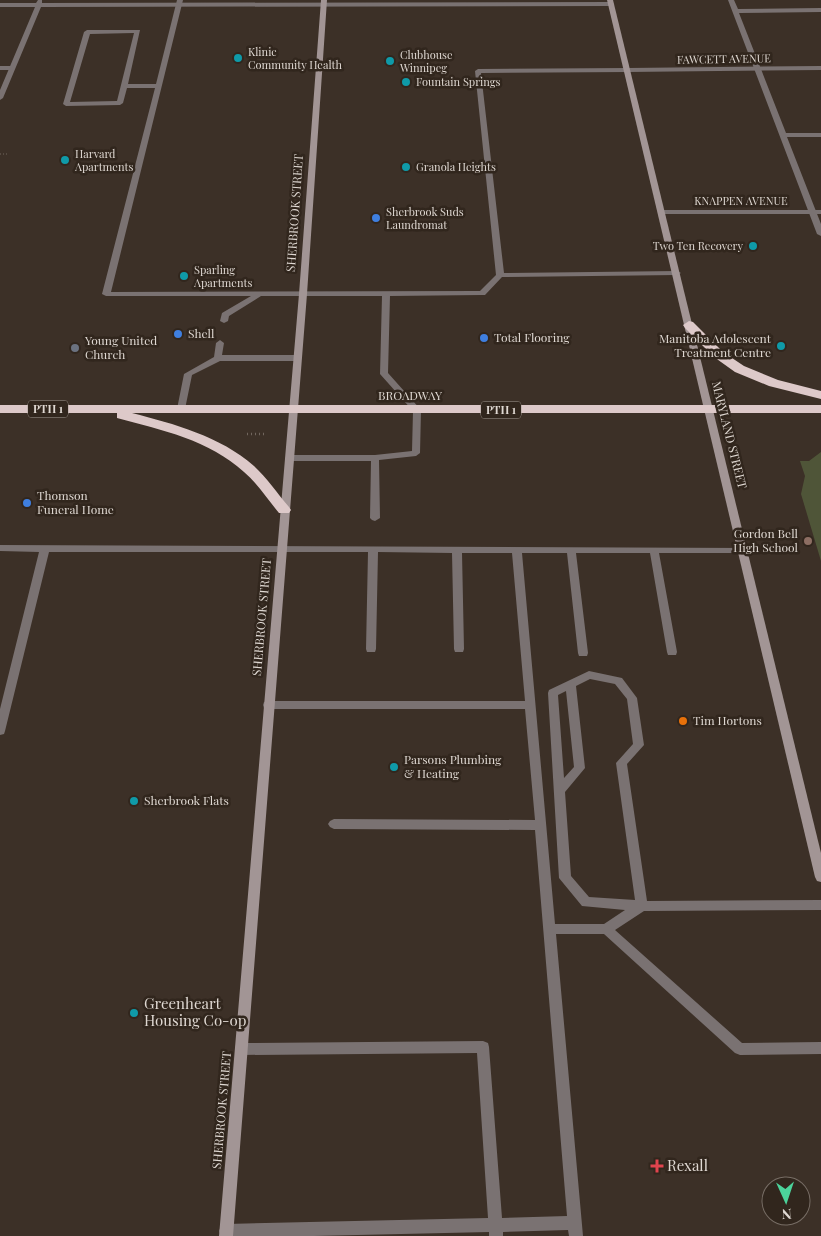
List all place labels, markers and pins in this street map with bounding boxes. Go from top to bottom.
place label: Klinic Community Health [248,44,342,72]
place label: Clubhouse Winnipeg [399,47,453,75]
marker: Klinic Community Health [232,52,244,64]
marker: Clubhouse Winnipeg [384,55,396,67]
place label: Fountain Springs [416,74,501,89]
marker: Fountain Springs [400,76,412,88]
place label: Harvard Apartments [74,146,133,174]
marker: Harvard Apartments [59,154,71,166]
place label: Granola Heights [416,159,496,174]
marker: Granola Heights [400,161,412,173]
place label: Sherbrook Suds Laundromat [386,204,464,232]
marker: Sherbrook Suds Laundromat [370,212,382,224]
place label: Two Ten Recovery [653,238,743,253]
marker: Two Ten Recovery [747,240,759,252]
place label: Sparling Apartments [193,262,252,290]
marker: Sparling Apartments [178,270,190,282]
place label: Shell [188,325,215,341]
marker: Shell [172,328,184,340]
place label: Total Flooring [494,329,570,345]
place label: Manitoba Adolescent Treatment Centre [659,330,772,360]
place label: Young United Church [84,332,157,362]
marker: Total Flooring [478,332,490,344]
marker: Manitoba Adolescent Treatment Centre [775,340,787,352]
marker: Young United Church [69,342,81,354]
place label: Thomson Funeral Home [37,487,114,517]
marker: Thomson Funeral Home [21,497,33,509]
place label: Gordon Bell High School [733,525,799,555]
marker: Gordon Bell High School [802,535,814,547]
place label: Tim Hortons [693,712,762,728]
marker: Tim Hortons [677,715,689,727]
place label: Parsons Plumbing & Heating [404,751,502,781]
marker: Parsons Plumbing & Heating [388,761,400,773]
place label: Sherbrook Flats [144,792,229,808]
marker: Sherbrook Flats [128,795,140,807]
place label: Greenheart Housing Co-op [144,993,247,1030]
marker: Greenheart Housing Co-op [128,1007,140,1019]
place label: Rexall [667,1155,708,1175]
marker: Rexall [651,1160,663,1172]

